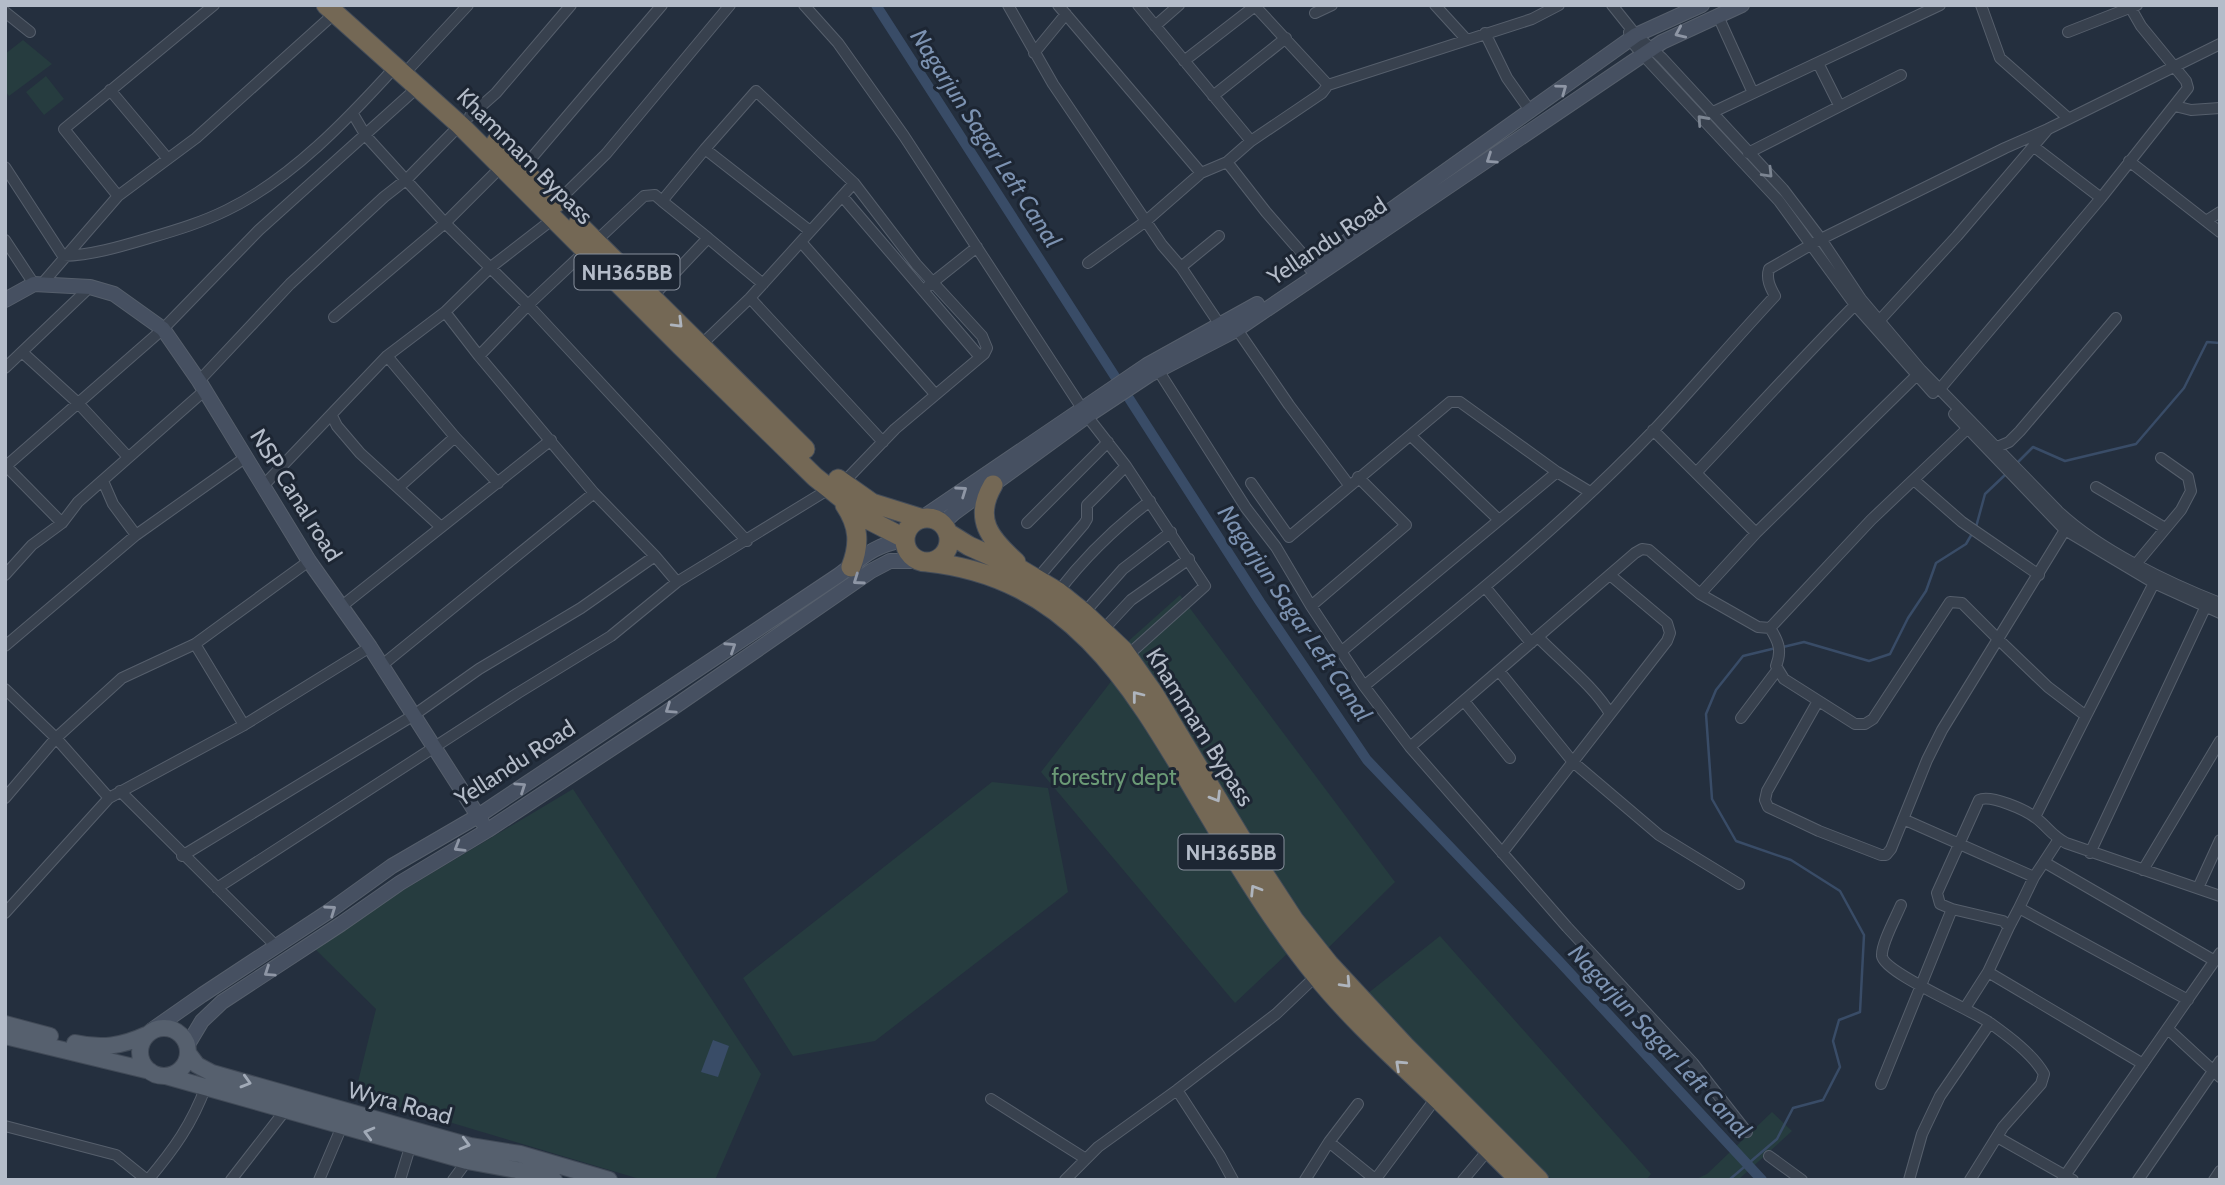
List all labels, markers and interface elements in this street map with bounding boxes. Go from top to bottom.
water label: Nagarjun Sagar Left Canal [904,23,1068,253]
one-way arrow [1675,25,1687,39]
street label: Khammam Bypass [451,82,599,230]
one-way arrow [1554,85,1567,97]
one-way arrow [1698,115,1711,128]
one-way arrow [1485,150,1498,163]
one-way arrow [1759,165,1772,178]
street label: Yellandu Road [1261,191,1392,292]
road number: NH365BB [574,254,680,290]
one-way arrow [670,314,683,327]
street label: NSP Canal road [244,424,348,566]
one-way arrow [954,487,967,499]
water label: Nagarjun Sagar Left Canal [1212,499,1378,727]
one-way arrow [853,572,866,584]
one-way arrow [723,643,736,655]
street label: Khammam Bypass [1140,643,1260,811]
one-way arrow [1132,691,1145,704]
one-way arrow [665,701,678,713]
street label: Yellandu Road [449,714,580,813]
park label: forestry dept [1051,763,1177,791]
one-way arrow [514,782,527,795]
one-way arrow [1208,789,1221,802]
road number: NH365BB [1178,834,1284,870]
one-way arrow [454,839,467,852]
one-way arrow [1250,885,1263,898]
one-way arrow [323,906,336,918]
water label: Nagarjun Sagar Left Canal [1563,938,1758,1144]
one-way arrow [264,964,277,977]
one-way arrow [1337,975,1350,988]
one-way arrow [1395,1060,1408,1073]
one-way arrow [240,1074,252,1088]
street label: Wyra Road [345,1076,455,1130]
one-way arrow [363,1127,375,1141]
one-way arrow [459,1136,471,1150]

